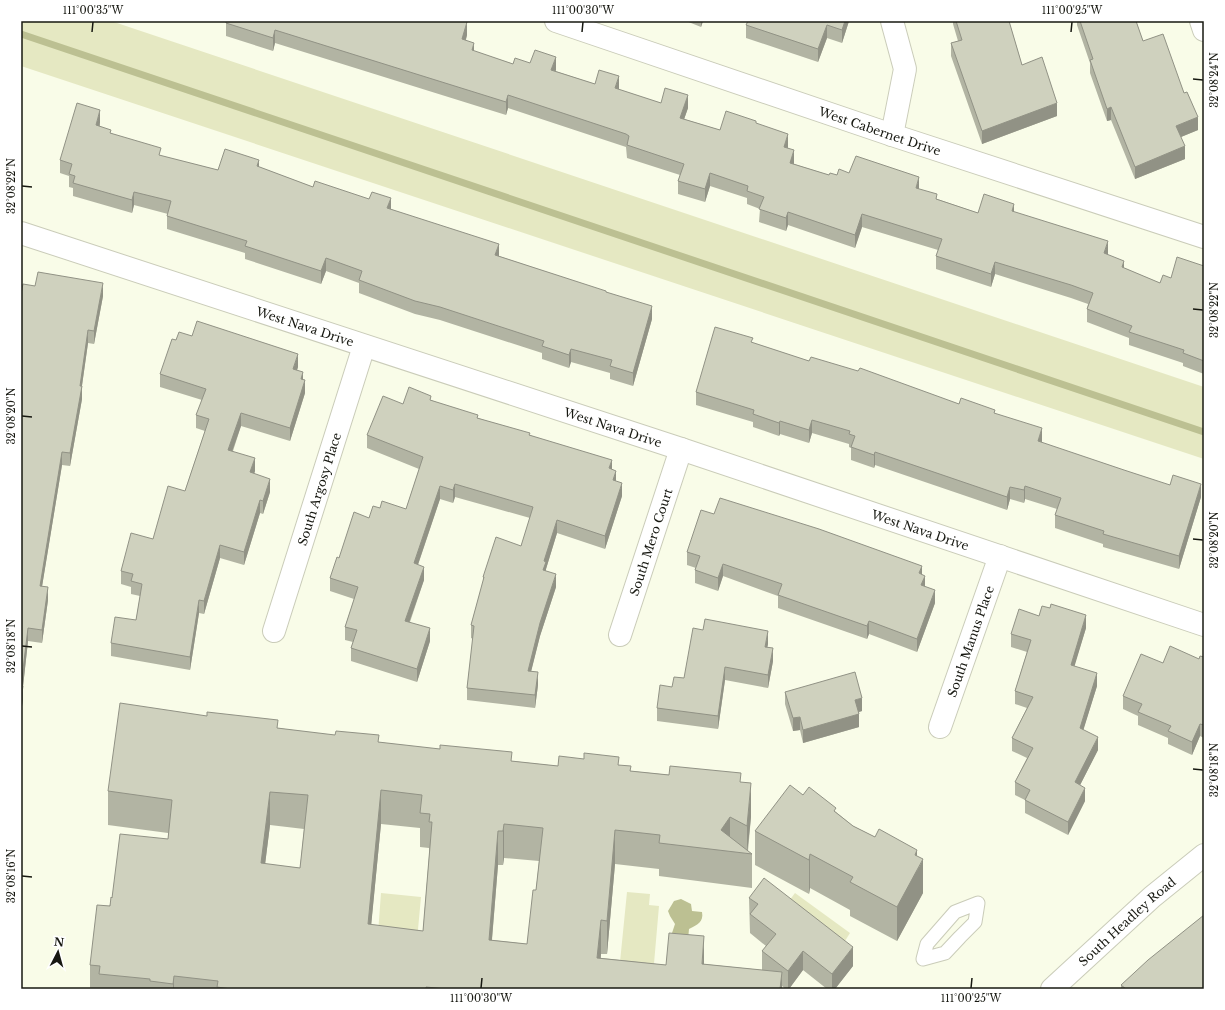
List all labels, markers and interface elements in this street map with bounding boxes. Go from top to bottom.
text: 111°00'35"W [63,4,124,17]
text: 111°00'30"W [552,4,614,17]
text: 111°00'25"W [1042,4,1103,17]
text: 32°08'24"N [1208,52,1221,108]
street label: West Cabernet Drive [816,103,943,158]
text: 32°08'22"N [5,158,18,214]
text: 32°08'22"N [1208,282,1221,338]
street label: West Nava Drive [253,303,356,349]
text: 32°08'20"N [5,387,18,445]
street label: West Nava Drive [561,403,664,450]
street label: South Argosy Place [294,430,344,547]
street label: South Mero Court [626,486,675,598]
street label: West Nava Drive [869,506,971,553]
text: 32°08'20"N [1208,511,1221,569]
street label: South Manus Place [944,583,997,699]
text: 32°08'18"N [5,619,18,673]
text: 32°08'18"N [1208,743,1221,797]
text: 32°08'16"N [5,849,18,903]
street label: South Headley Road [1075,874,1178,969]
north arrow [38,932,78,972]
text: N [53,935,66,950]
text: 111°00'30"W [450,992,512,1005]
text: 111°00'25"W [941,992,1002,1005]

